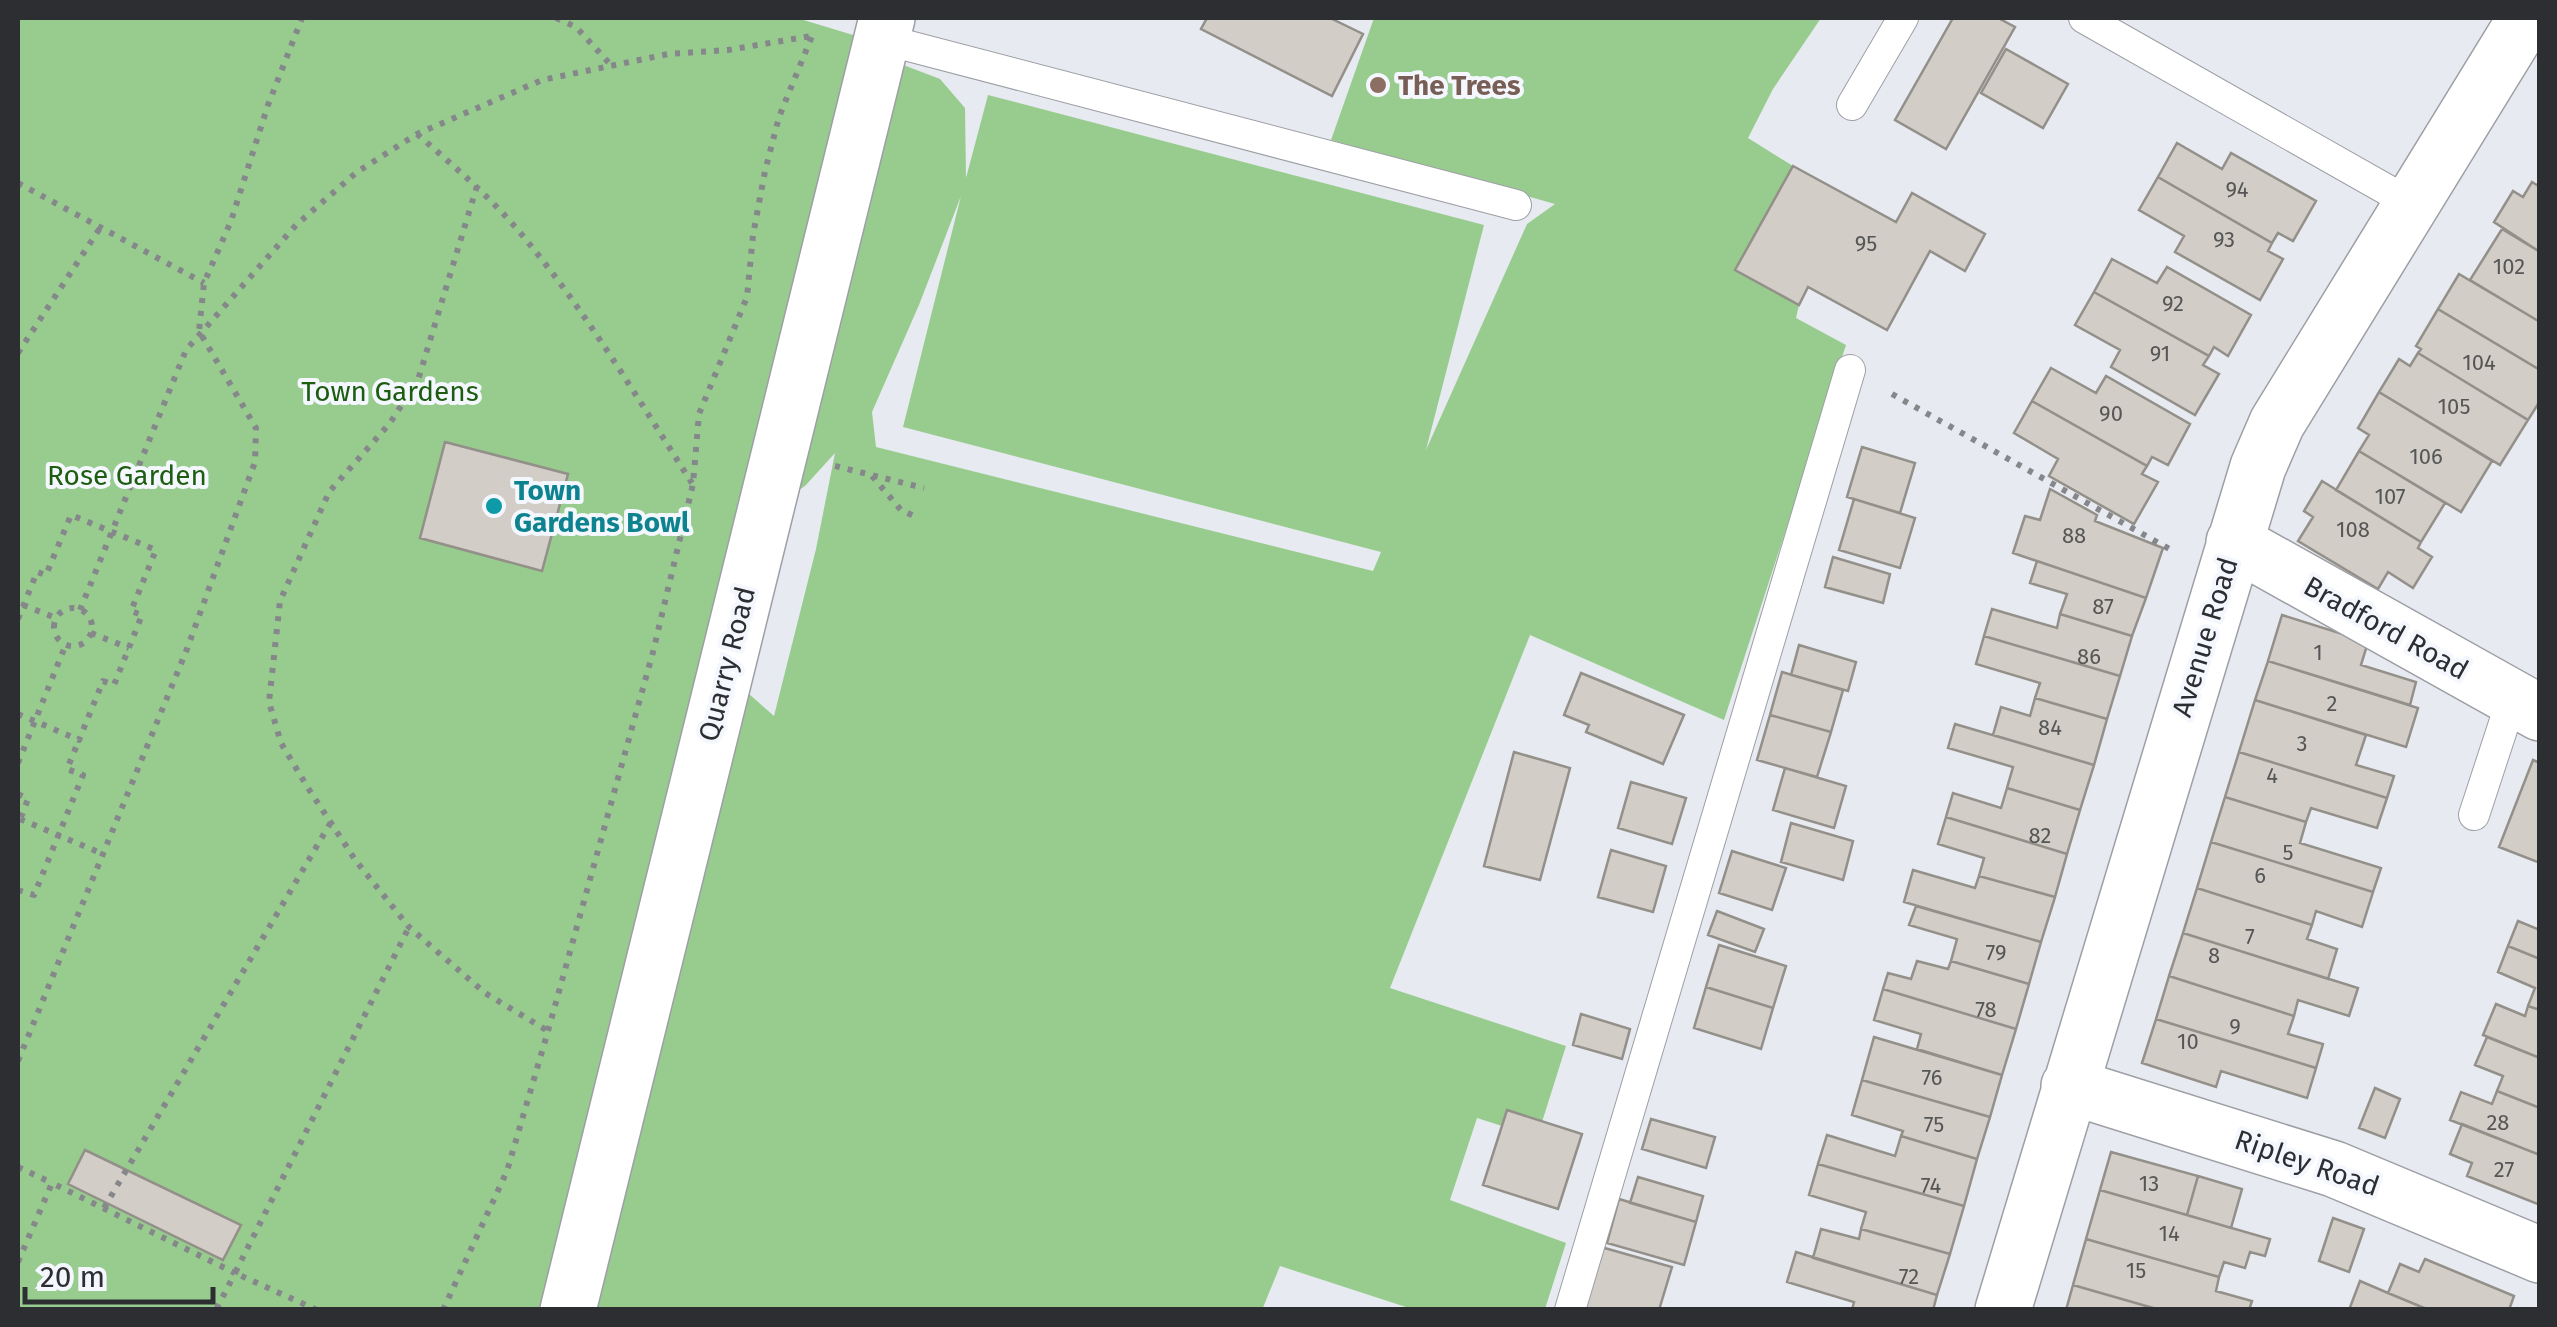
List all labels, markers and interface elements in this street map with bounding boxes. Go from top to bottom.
place label: The Trees [1398,69,1520,102]
marker: The Trees [1367,74,1389,96]
house number: 94 [2225,176,2249,203]
house number: 93 [2213,226,2235,253]
house number: 95 [1855,230,1877,257]
house number: 102 [2493,253,2525,280]
house number: 92 [2162,290,2184,317]
house number: 91 [2150,340,2170,367]
house number: 104 [2462,349,2496,376]
park label: Town Gardens [301,375,479,408]
house number: 105 [2438,393,2470,420]
house number: 90 [2099,400,2123,427]
house number: 106 [2409,443,2443,470]
park label: Rose Garden [47,459,207,492]
place label: Town Gardens Bowl [514,474,690,539]
house number: 107 [2374,483,2406,510]
marker: Town Gardens Bowl [483,495,505,517]
house number: 108 [2336,516,2370,543]
house number: 88 [2062,522,2086,549]
street label: Avenue Road [2165,553,2245,721]
street label: Bradford Road [2298,569,2474,687]
street label: Quarry Road [692,583,762,745]
house number: 87 [2092,593,2114,620]
house number: 1 [2313,639,2323,666]
house number: 86 [2077,643,2101,670]
house number: 2 [2327,690,2337,717]
house number: 84 [2038,714,2062,741]
house number: 3 [2297,730,2307,757]
house number: 4 [2266,762,2278,789]
house number: 82 [2029,822,2051,849]
house number: 5 [2282,839,2294,866]
house number: 6 [2254,862,2266,889]
house number: 7 [2245,923,2255,950]
house number: 79 [1986,939,2006,966]
house number: 8 [2208,942,2220,969]
house number: 78 [1975,996,1997,1023]
house number: 9 [2229,1013,2241,1040]
house number: 10 [2177,1028,2199,1055]
house number: 76 [1922,1064,1943,1091]
house number: 28 [2486,1109,2510,1136]
house number: 75 [1924,1111,1944,1138]
street label: Ripley Road [2231,1123,2383,1203]
house number: 27 [2494,1156,2514,1183]
house number: 13 [2139,1170,2159,1197]
house number: 74 [1921,1172,1942,1199]
house number: 14 [2158,1220,2180,1247]
scale bar [25,1242,212,1304]
house number: 15 [2126,1257,2146,1284]
text: 20 m [40,1259,105,1295]
house number: 72 [1899,1263,1919,1290]

